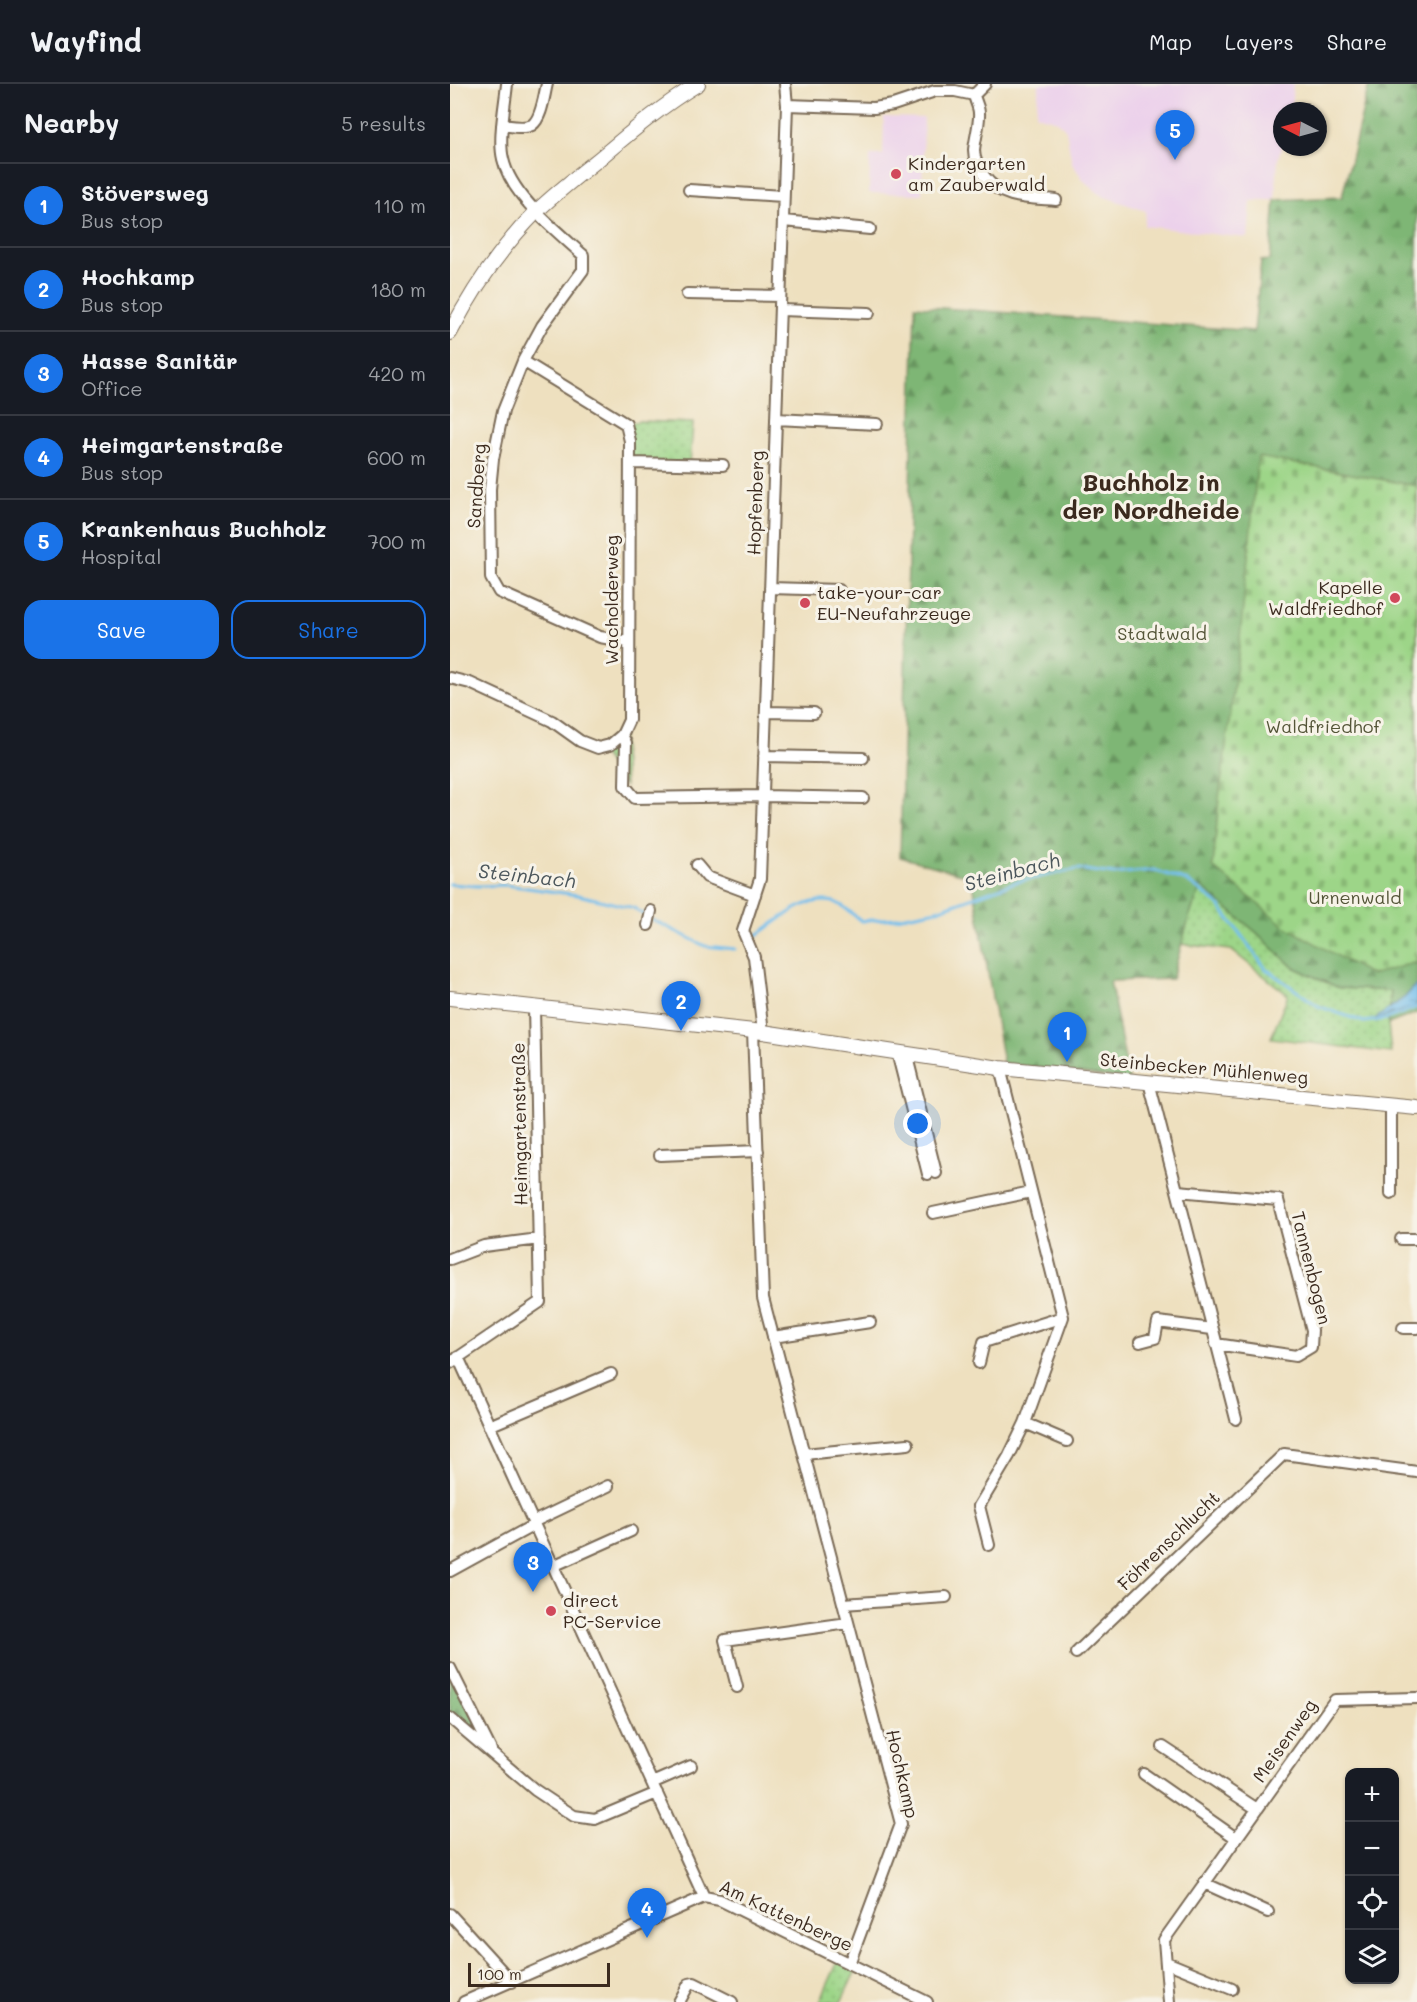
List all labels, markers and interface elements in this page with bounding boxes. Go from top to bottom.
text: Wayfind [30,23,141,59]
text: Map [1149,28,1192,55]
text: Layers [1225,28,1294,55]
text: Share [1327,28,1387,55]
north arrow [1273,102,1327,156]
text: Nearby [24,106,119,140]
text: 5 results [341,110,426,136]
pin: 5 [1156,110,1194,160]
place label: Kindergarten am Zauberwald [908,151,1045,196]
marker: Kindergarten am Zauberwald [889,167,903,181]
text: Stöversweg [81,178,209,207]
text: 1 [39,192,48,218]
text: 110 m [373,192,426,218]
text: Bus stop [81,207,163,233]
text: Hochkamp [81,262,195,291]
text: 2 [38,276,49,302]
text: 180 m [370,276,426,302]
text: Bus stop [81,291,163,317]
text: Hasse Sanitär [81,346,238,375]
text: 3 [38,360,50,386]
text: 420 m [368,360,426,386]
text: Office [81,375,143,401]
text: Heimgartenstraße [81,430,283,459]
street label: Sandberg [461,443,491,529]
text: 4 [37,444,50,470]
text: 600 m [367,444,426,470]
street label: Hopfenberg [741,450,769,556]
text: Bus stop [81,459,163,485]
district label: Buchholz in der Nordheide [1063,466,1239,525]
text: Krankenhaus Buchholz [81,514,326,543]
text: 5 [38,528,49,554]
text: 700 m [368,528,426,554]
street label: Wacholderweg [599,535,623,665]
text: Hospital [81,543,162,569]
place label: Kapelle Waldfriedhof [1268,575,1384,620]
place label: take-your-car EU-Neufahrzeuge [817,580,971,625]
marker: Kapelle Waldfriedhof [1388,591,1402,605]
marker: take-your-car EU-Neufahrzeuge [798,596,812,610]
button: Save [24,600,219,659]
button: Share [231,600,426,659]
park label: Stadtwald [1117,621,1207,645]
park label: Waldfriedhof [1266,714,1381,738]
water label: Steinbach [961,846,1062,896]
water label: Steinbach [477,857,577,893]
park label: Urnenwald [1308,885,1402,909]
pin: 2 [662,982,700,1031]
pin: 1 [1048,1012,1086,1062]
street label: Heimgartenstraße [506,1042,532,1206]
street label: Steinbecker Mühlenweg [1099,1047,1309,1089]
your location [903,1109,932,1138]
street label: Tannenbogen [1286,1209,1338,1327]
street label: Föhrenschlucht [1112,1485,1225,1595]
pin: 3 [514,1542,553,1592]
place label: direct PC-Service [563,1588,662,1633]
marker: direct PC-Service [544,1604,558,1618]
street label: Meisenweg [1247,1694,1322,1787]
street label: Hochkamp [881,1727,925,1821]
map controls [1345,1768,1399,1984]
button: + [1345,1768,1399,1822]
button: − [1345,1822,1399,1876]
street label: Am Kattenberge [716,1874,857,1957]
button: locate [1345,1876,1399,1930]
pin: 4 [628,1888,666,1938]
button: layers [1345,1930,1399,1984]
scale bar [468,1960,610,1988]
text: 100 m [477,1963,522,1984]

